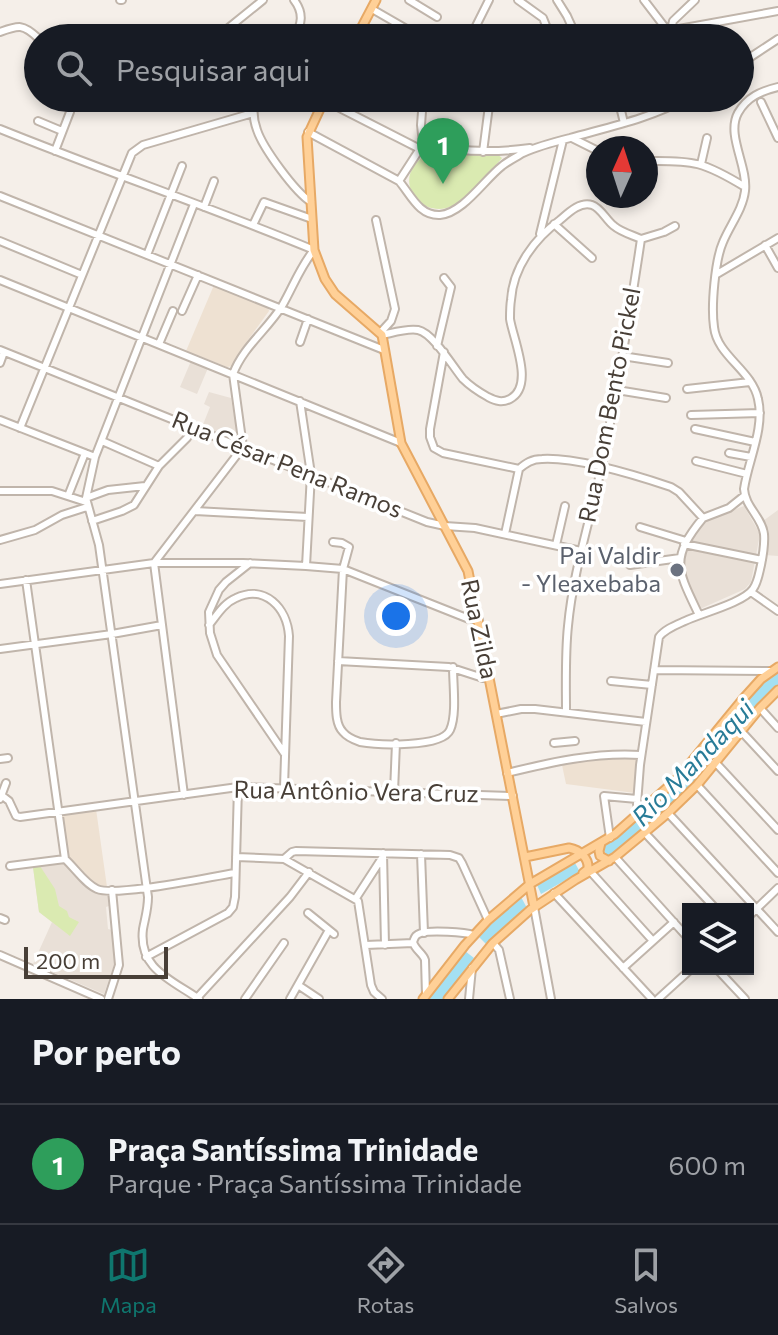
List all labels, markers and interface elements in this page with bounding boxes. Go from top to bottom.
search box [24,24,754,112]
icon: search [52,46,96,90]
text: Pesquisar aqui [116,50,311,87]
pin: 1 [417,118,469,184]
north arrow [586,136,658,208]
street label: Rua Dom Bento Pickel [572,285,646,525]
street label: Rua César Pena Ramos [168,404,407,523]
place label: Pai Valdir - Yleaxebaba [521,540,661,597]
marker: Pai Valdir - Yleaxebaba [668,561,686,579]
street label: Rua Zilda [456,576,505,681]
your location [376,596,416,636]
water label: Rio Mandaqui [624,692,761,831]
street label: Rua Antônio Vera Cruz [233,774,479,807]
map controls [682,903,754,975]
button: layers [682,903,754,975]
scale bar [24,943,168,979]
text: 200 m [36,947,100,974]
text: Por perto [32,1030,181,1072]
text: Praça Santíssima Trinidade [108,1130,478,1167]
text: 1 [52,1149,64,1180]
text: 600 m [669,1149,746,1180]
text: Parque · Praça Santíssima Trinidade [108,1167,522,1198]
tab: Mapa [100,1243,157,1318]
tab: Rotas [357,1243,414,1318]
tab: Salvos [614,1243,678,1318]

